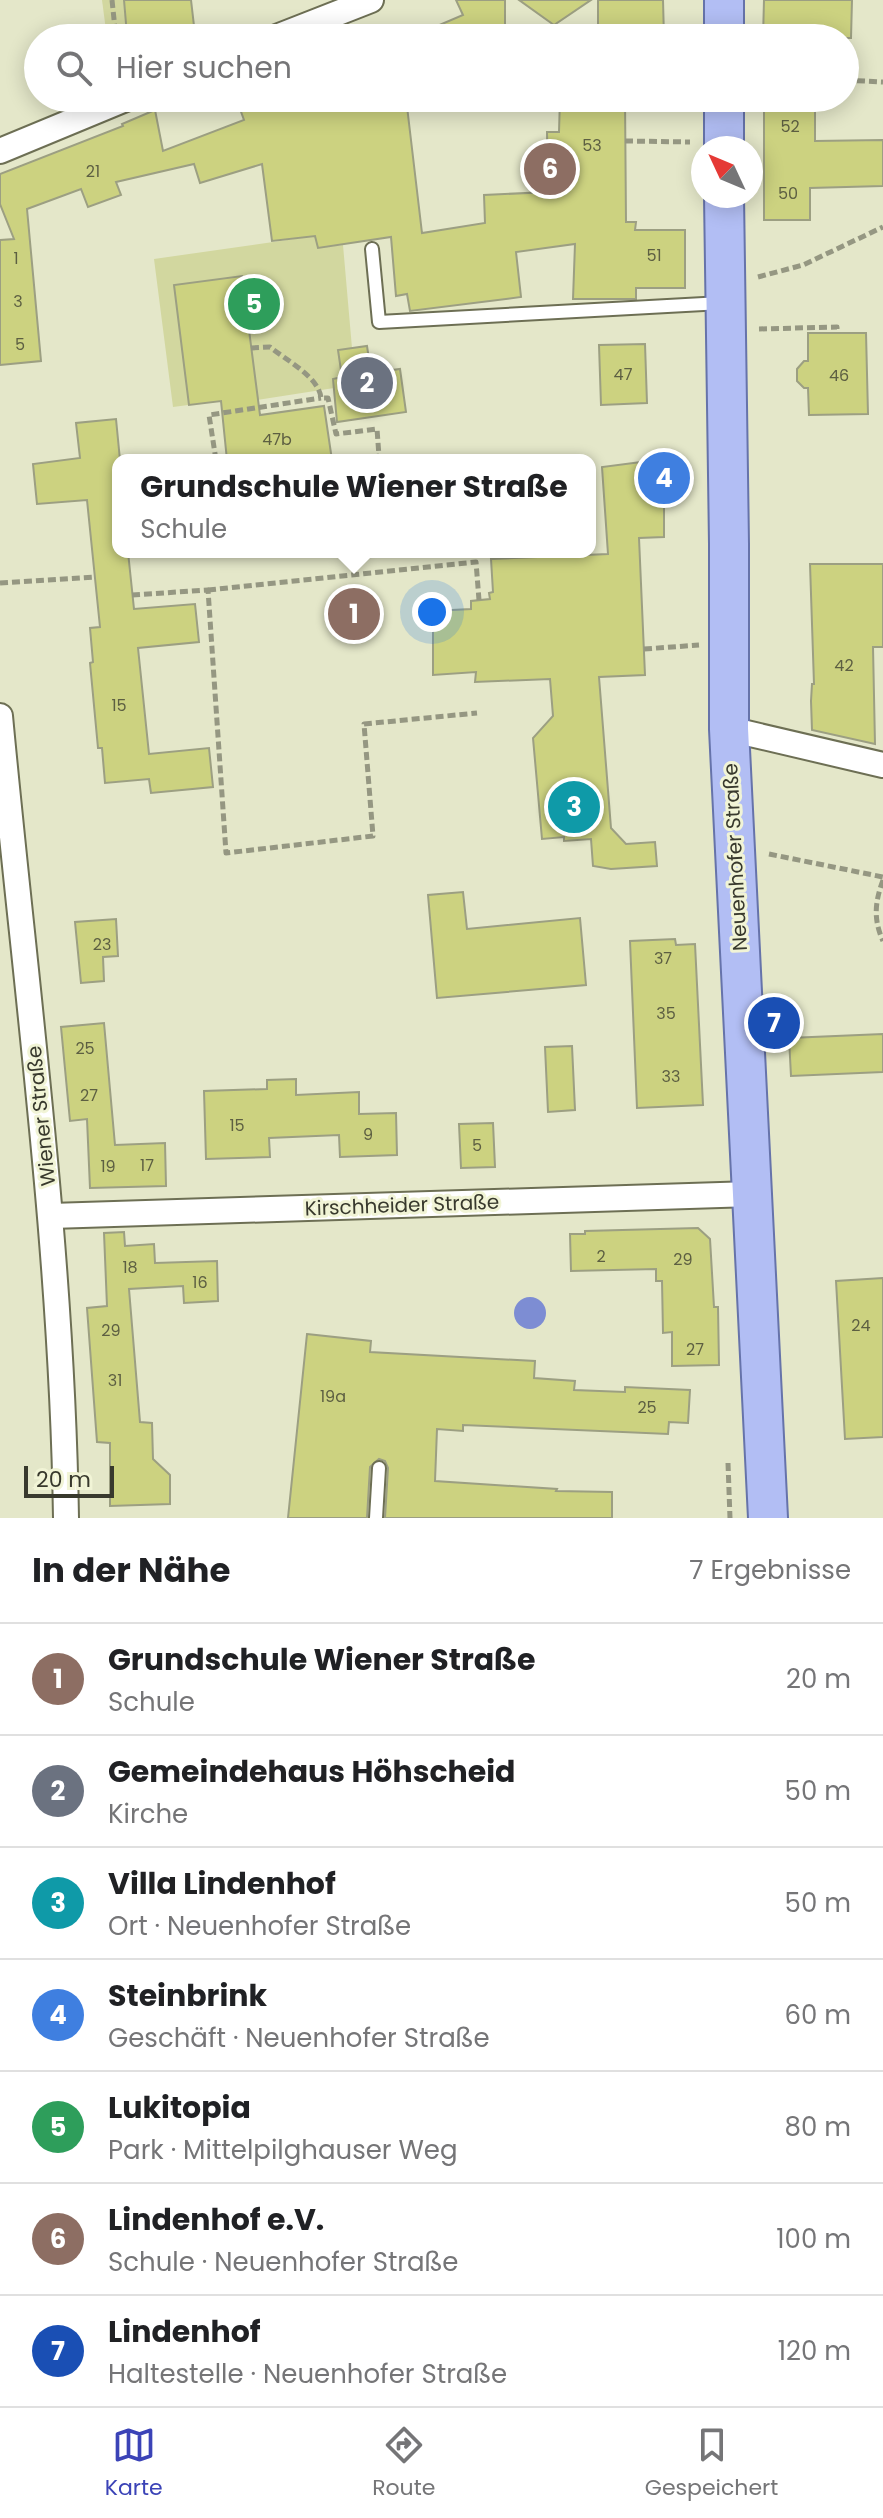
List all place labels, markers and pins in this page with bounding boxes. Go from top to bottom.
pin: 6 [524,139,576,199]
pin: 5 [228,274,280,334]
pin: 2 [341,353,393,413]
pin: 4 [638,448,690,508]
pin: 1 [328,584,380,644]
pin: 3 [548,777,600,837]
pin: 7 [748,993,800,1053]

